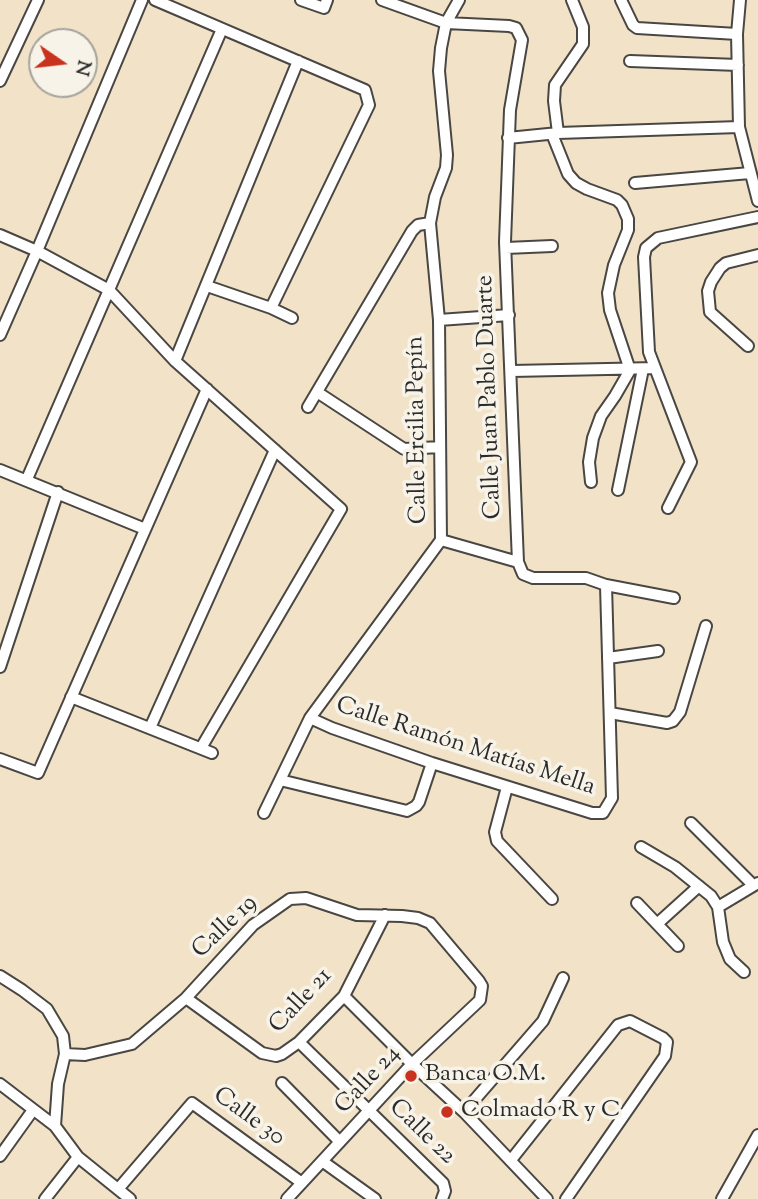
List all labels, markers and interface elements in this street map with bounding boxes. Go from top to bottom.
north arrow [28,28,98,98]
text: N [67,57,97,78]
street label: Calle Juan Pablo Duarte [472,274,510,520]
street label: Calle Ercilia Pepín [403,336,435,524]
street label: Calle Ramón Matías Mella [332,692,598,804]
street label: Calle 19 [188,890,264,966]
street label: Calle 21 [265,963,339,1041]
street label: Calle 24 [330,1041,408,1121]
place label: Banca O.M. [425,1062,546,1090]
marker: Banca O.M. [403,1068,419,1084]
street label: Calle 30 [206,1082,290,1154]
street label: Calle 22 [382,1094,460,1172]
place label: Colmado R y C [461,1098,620,1126]
marker: Colmado R y C [439,1104,455,1120]

